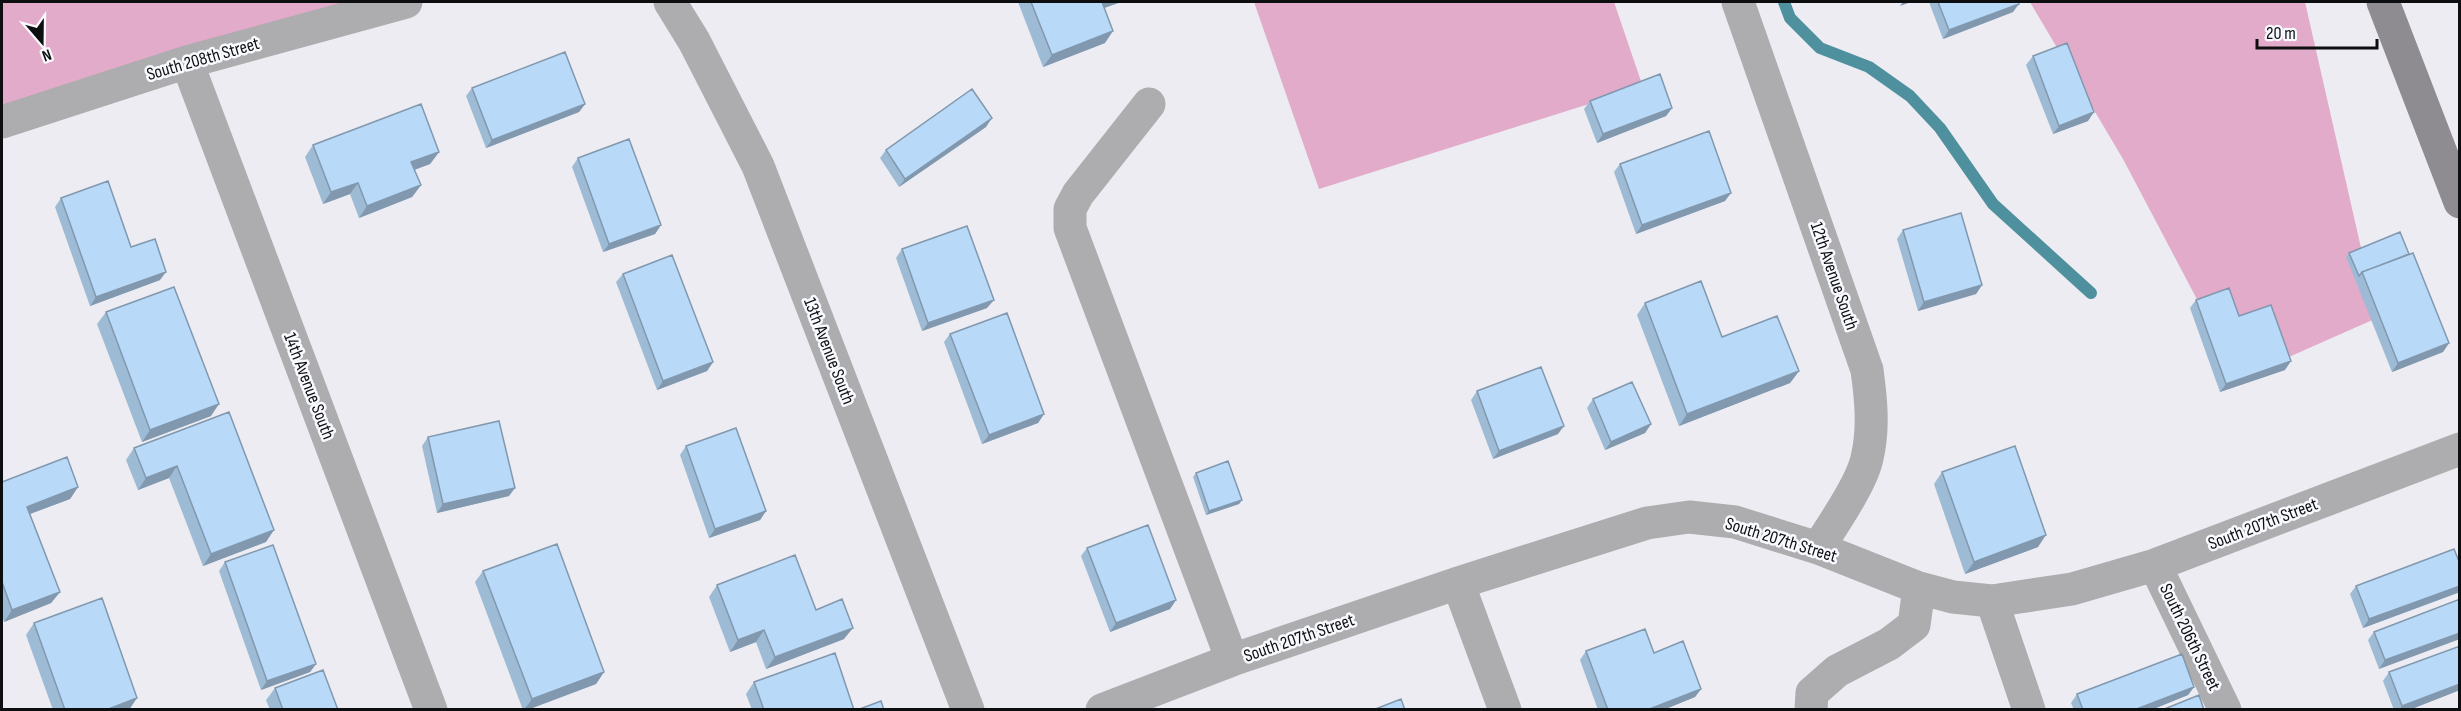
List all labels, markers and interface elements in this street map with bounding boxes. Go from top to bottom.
north arrow [12,12,72,72]
scale bar [2257,12,2377,50]
text: 20 m [2266,23,2296,44]
street label: South 208th Street [144,33,262,85]
text: N [39,44,54,65]
street label: 12th Avenue South [1806,219,1862,333]
street label: 13th Avenue South [799,295,859,407]
street label: 14th Avenue South [279,330,339,442]
street label: South 207th Street [2205,493,2321,555]
street label: South 207th Street [1723,513,1840,567]
street label: South 206th Street [2155,580,2225,694]
street label: South 207th Street [1241,609,1358,667]

